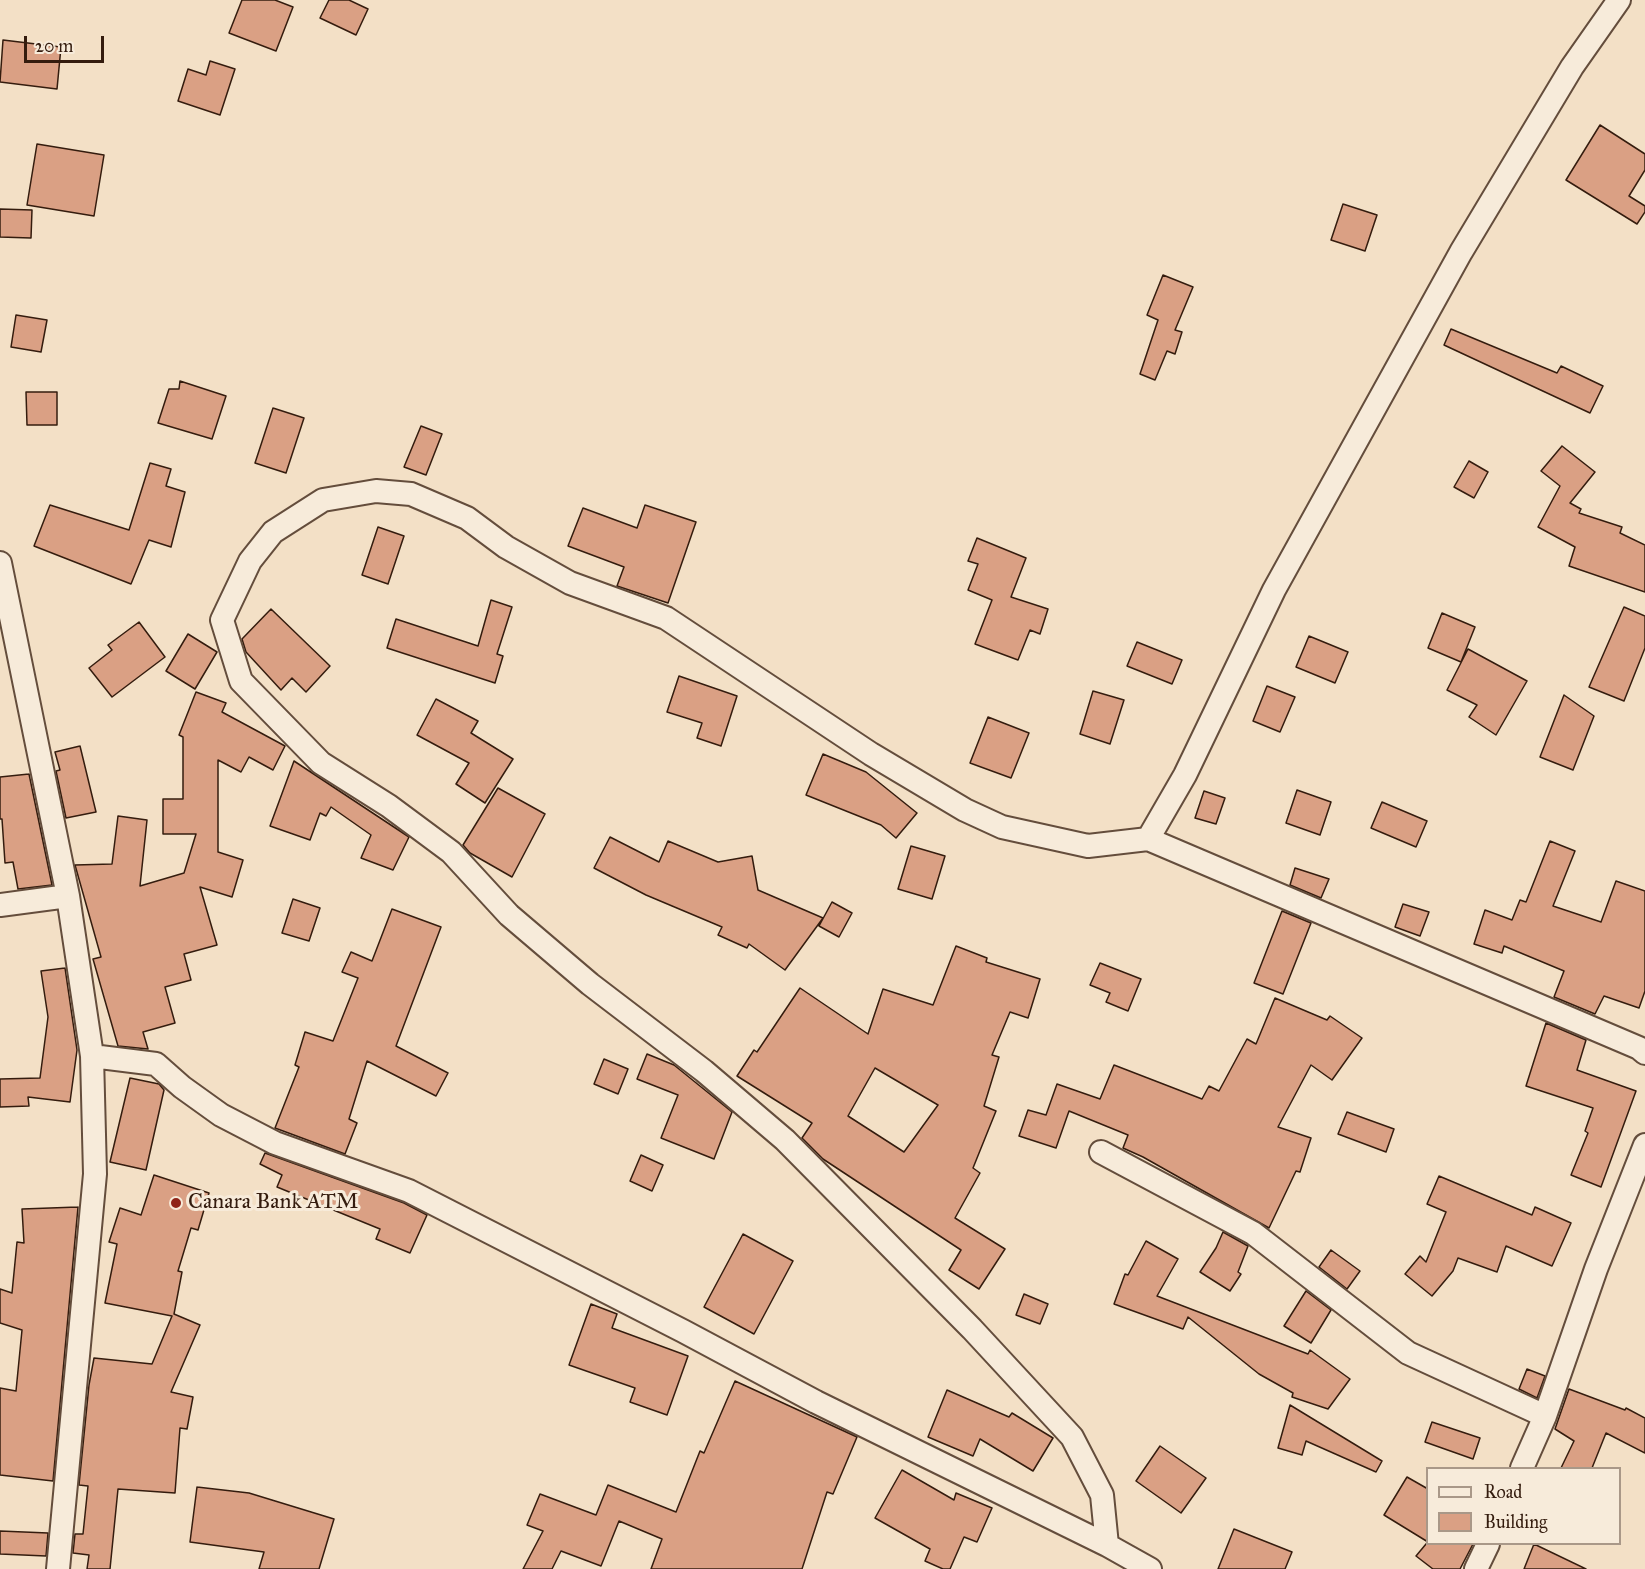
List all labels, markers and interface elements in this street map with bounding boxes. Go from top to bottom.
scale bar [27,24,106,62]
text: 20 m [35,35,73,57]
place label: Canara Bank ATM [188,1190,358,1216]
marker: Canara Bank ATM [169,1196,183,1210]
legend [1426,1467,1621,1545]
text: Road [1484,1481,1522,1503]
text: Building [1484,1511,1547,1533]

